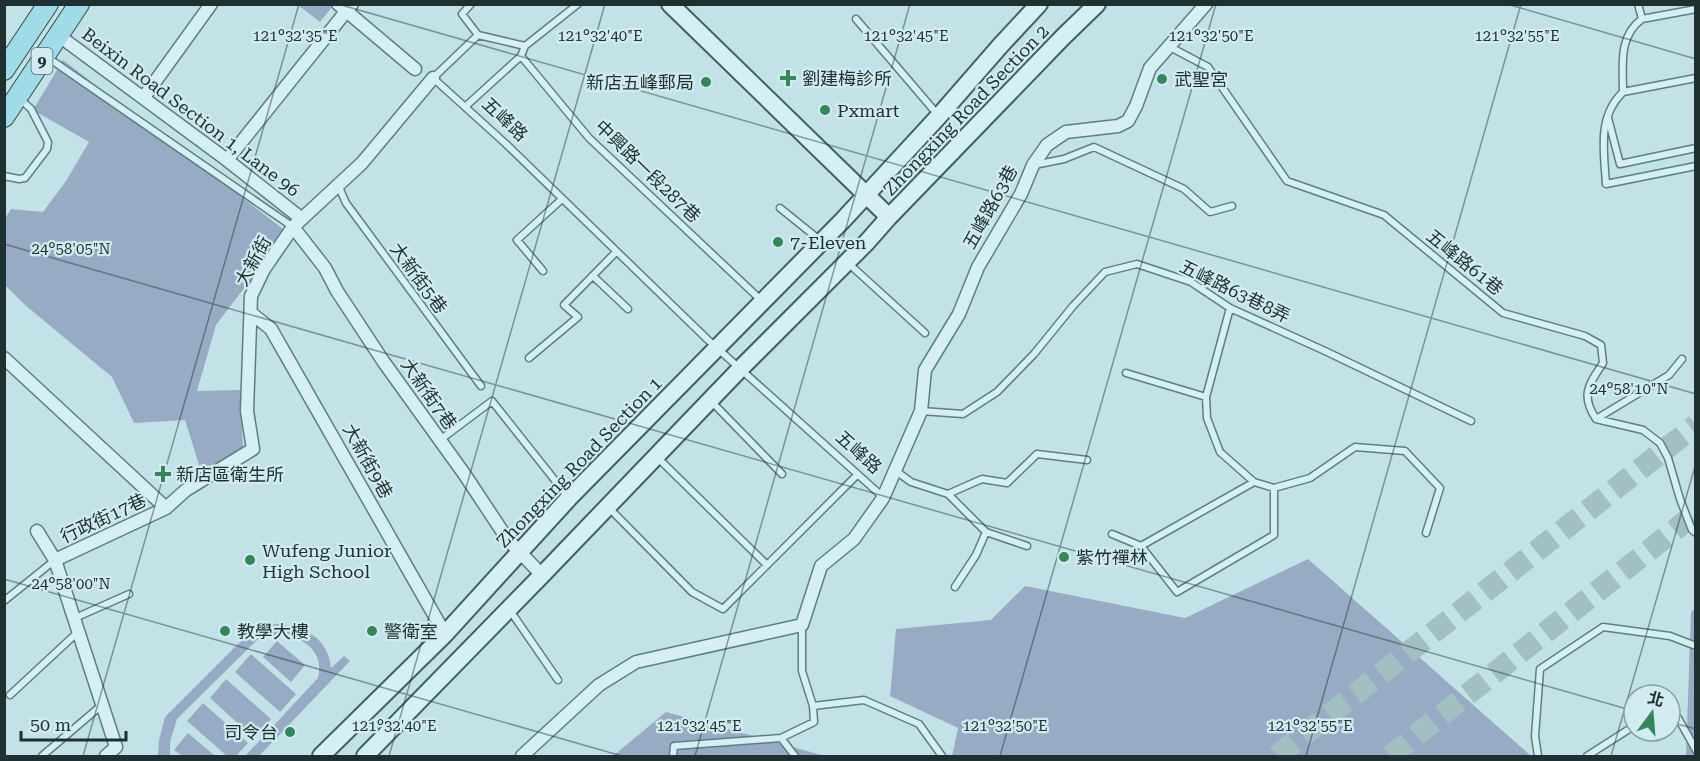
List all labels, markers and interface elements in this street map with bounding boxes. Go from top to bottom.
street label: Zhongxing Road Section 2 [879,20,1053,200]
street label: Beixin Road Section 1, Lane 96 [78,23,304,201]
text: 121°32'35"E [252,27,338,45]
text: 121°32'40"E [557,27,643,45]
text: 121°32'45"E [863,27,949,45]
text: 121°32'50"E [1168,27,1254,45]
text: 121°32'55"E [1474,27,1560,45]
road number: 9 [32,48,52,74]
place label: 劉建梅診所 [802,68,892,89]
marker: 劉建梅診所 [779,69,797,87]
place label: 武聖宮 [1174,69,1228,90]
place label: 新店五峰郵局 [586,72,694,93]
marker: 武聖宮 [1155,72,1169,86]
marker: 新店五峰郵局 [699,75,713,89]
street label: 五峰路 [478,93,532,145]
place label: Pxmart [837,100,900,121]
marker: Pxmart [818,103,832,117]
street label: 中興路一段287巷 [591,115,705,227]
street label: 五峰路63巷 [958,162,1022,252]
street label: 五峰路61巷 [1423,225,1507,299]
street label: 大新街 [231,232,275,290]
place label: 7-Eleven [790,232,867,253]
marker: 7-Eleven [771,235,785,249]
street label: 大新街5巷 [386,239,452,317]
text: 24°58'05"N [31,240,111,258]
street label: 五峰路63巷8弄 [1176,255,1294,327]
street label: 大新街7巷 [397,354,461,434]
street label: Zhongxing Road Section 1 [492,372,666,552]
text: 24°58'10"N [1589,380,1669,398]
street label: 大新街9巷 [339,420,397,502]
street label: 五峰路 [832,426,886,478]
place label: 新店區衛生所 [176,464,284,485]
marker: 新店區衛生所 [154,465,172,483]
street label: 行政街17巷 [57,489,149,547]
place label: Wufeng Junior High School [262,540,391,582]
place label: 紫竹禪林 [1076,547,1148,568]
marker: 紫竹禪林 [1057,550,1071,564]
marker: Wufeng Junior High School [243,553,257,567]
text: 24°58'00"N [31,575,111,593]
place label: 教學大樓 [237,621,309,642]
place label: 警衛室 [384,621,438,642]
marker: 教學大樓 [218,624,232,638]
marker: 警衛室 [365,624,379,638]
north arrow [1622,683,1682,743]
text: 北 [1646,688,1666,710]
scale bar [21,704,126,742]
text: 50 m [30,714,71,735]
text: 121°32'40"E [351,717,437,735]
text: 121°32'45"E [656,717,742,735]
text: 121°32'50"E [962,717,1048,735]
text: 121°32'55"E [1267,717,1353,735]
place label: 司令台 [224,722,278,743]
marker: 司令台 [283,725,297,739]

